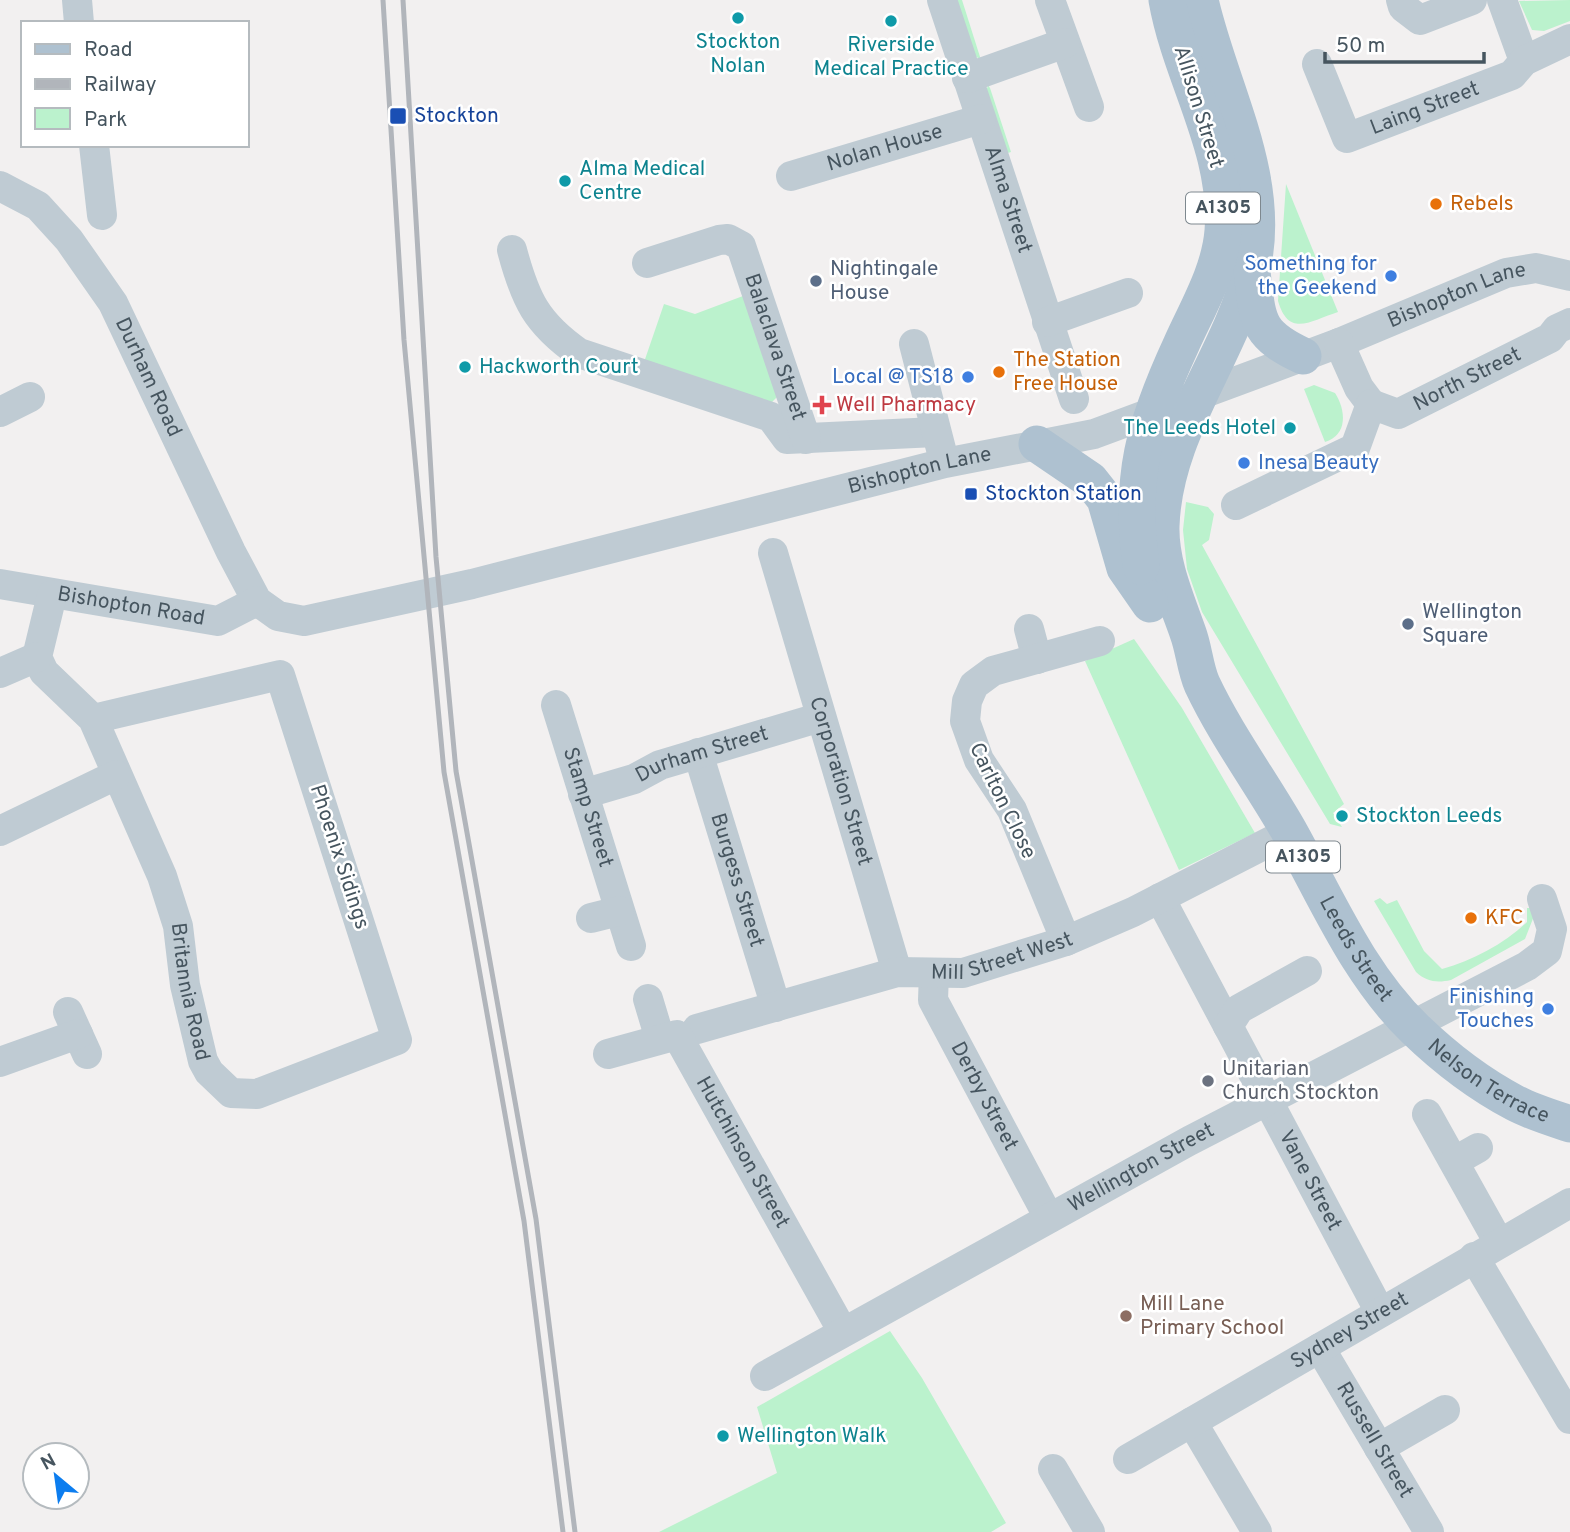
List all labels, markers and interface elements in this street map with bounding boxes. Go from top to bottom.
marker: Stockton Nolan [730,10,746,26]
marker: Riverside Medical Practice [883,13,899,29]
legend [21,21,248,147]
scale bar [1325,21,1484,65]
place label: Stockton Nolan [696,29,780,80]
place label: Riverside Medical Practice [814,32,968,83]
text: 50 m [1336,33,1385,60]
text: Road [84,37,133,64]
street label: Allison Street [1167,43,1229,171]
text: Railway [84,72,157,99]
street label: Laing Street [1366,75,1483,141]
place label: Stockton [414,103,499,130]
marker: Stockton [388,106,408,126]
text: Park [84,107,127,134]
street label: Nolan House [824,118,946,178]
street label: Alma Street [978,142,1038,257]
place label: Alma Medical Centre [579,156,705,207]
marker: Alma Medical Centre [557,173,573,189]
place label: Rebels [1450,191,1514,218]
road number: A1305 [1186,192,1260,224]
marker: Rebels [1428,196,1444,212]
place label: Something for the Geekend [1244,251,1377,302]
place label: Nightingale House [830,256,938,307]
street label: Bishopton Lane [1384,256,1528,335]
marker: Something for the Geekend [1383,268,1399,284]
street label: Balaclava Street [738,270,812,424]
marker: Nightingale House [808,273,824,289]
street label: Durham Road [108,313,188,441]
street label: North Street [1409,341,1526,418]
place label: The Station Free House [1013,347,1121,398]
place label: Hackworth Court [479,354,639,381]
marker: Hackworth Court [457,359,473,375]
place label: Local @ TS18 [832,364,954,391]
marker: The Station Free House [991,364,1007,380]
marker: Local @ TS18 [960,369,976,385]
place label: Well Pharmacy [836,392,976,419]
marker: Well Pharmacy [814,397,830,413]
place label: The Leeds Hotel [1123,415,1276,442]
marker: The Leeds Hotel [1282,420,1298,436]
street label: Bishopton Lane [845,441,994,501]
place label: Inesa Beauty [1258,450,1379,477]
marker: Inesa Beauty [1236,455,1252,471]
place label: Stockton Station [985,481,1142,508]
marker: Stockton Station [963,486,979,502]
street label: Bishopton Road [55,580,207,632]
place label: Wellington Square [1422,599,1522,650]
marker: Wellington Square [1400,616,1416,632]
street label: Corporation Street [803,694,878,869]
street label: Durham Street [631,720,772,789]
street label: Carlton Close [962,738,1042,864]
street label: Stamp Street [556,744,619,870]
street label: Phoenix Sidings [303,781,375,933]
place label: Stockton Leeds [1356,803,1502,830]
marker: Stockton Leeds [1334,808,1350,824]
street label: Burgess Street [704,810,770,950]
road number: A1305 [1266,842,1340,872]
street label: Leeds Street [1313,892,1399,1008]
place label: KFC [1485,905,1524,932]
marker: KFC [1463,910,1479,926]
street label: Britannia Road [164,921,216,1063]
street label: Mill Street West [931,926,1077,987]
place label: Finishing Touches [1449,984,1534,1035]
marker: Finishing Touches [1540,1001,1556,1017]
street label: Nelson Terrace [1421,1033,1553,1130]
street label: Derby Street [944,1037,1024,1155]
place label: Unitarian Church Stockton [1222,1056,1379,1107]
street label: Hutchinson Street [689,1072,796,1233]
marker: Unitarian Church Stockton [1200,1073,1216,1089]
street label: Wellington Street [1063,1117,1219,1219]
street label: Vane Street [1272,1126,1348,1235]
street label: Sydney Street [1286,1286,1413,1375]
place label: Mill Lane Primary School [1140,1291,1284,1342]
marker: Mill Lane Primary School [1118,1308,1134,1324]
street label: Russell Street [1330,1377,1419,1503]
place label: Wellington Walk [737,1423,886,1450]
marker: Wellington Walk [715,1428,731,1444]
north arrow [21,1441,91,1511]
text: N [37,1449,61,1477]

